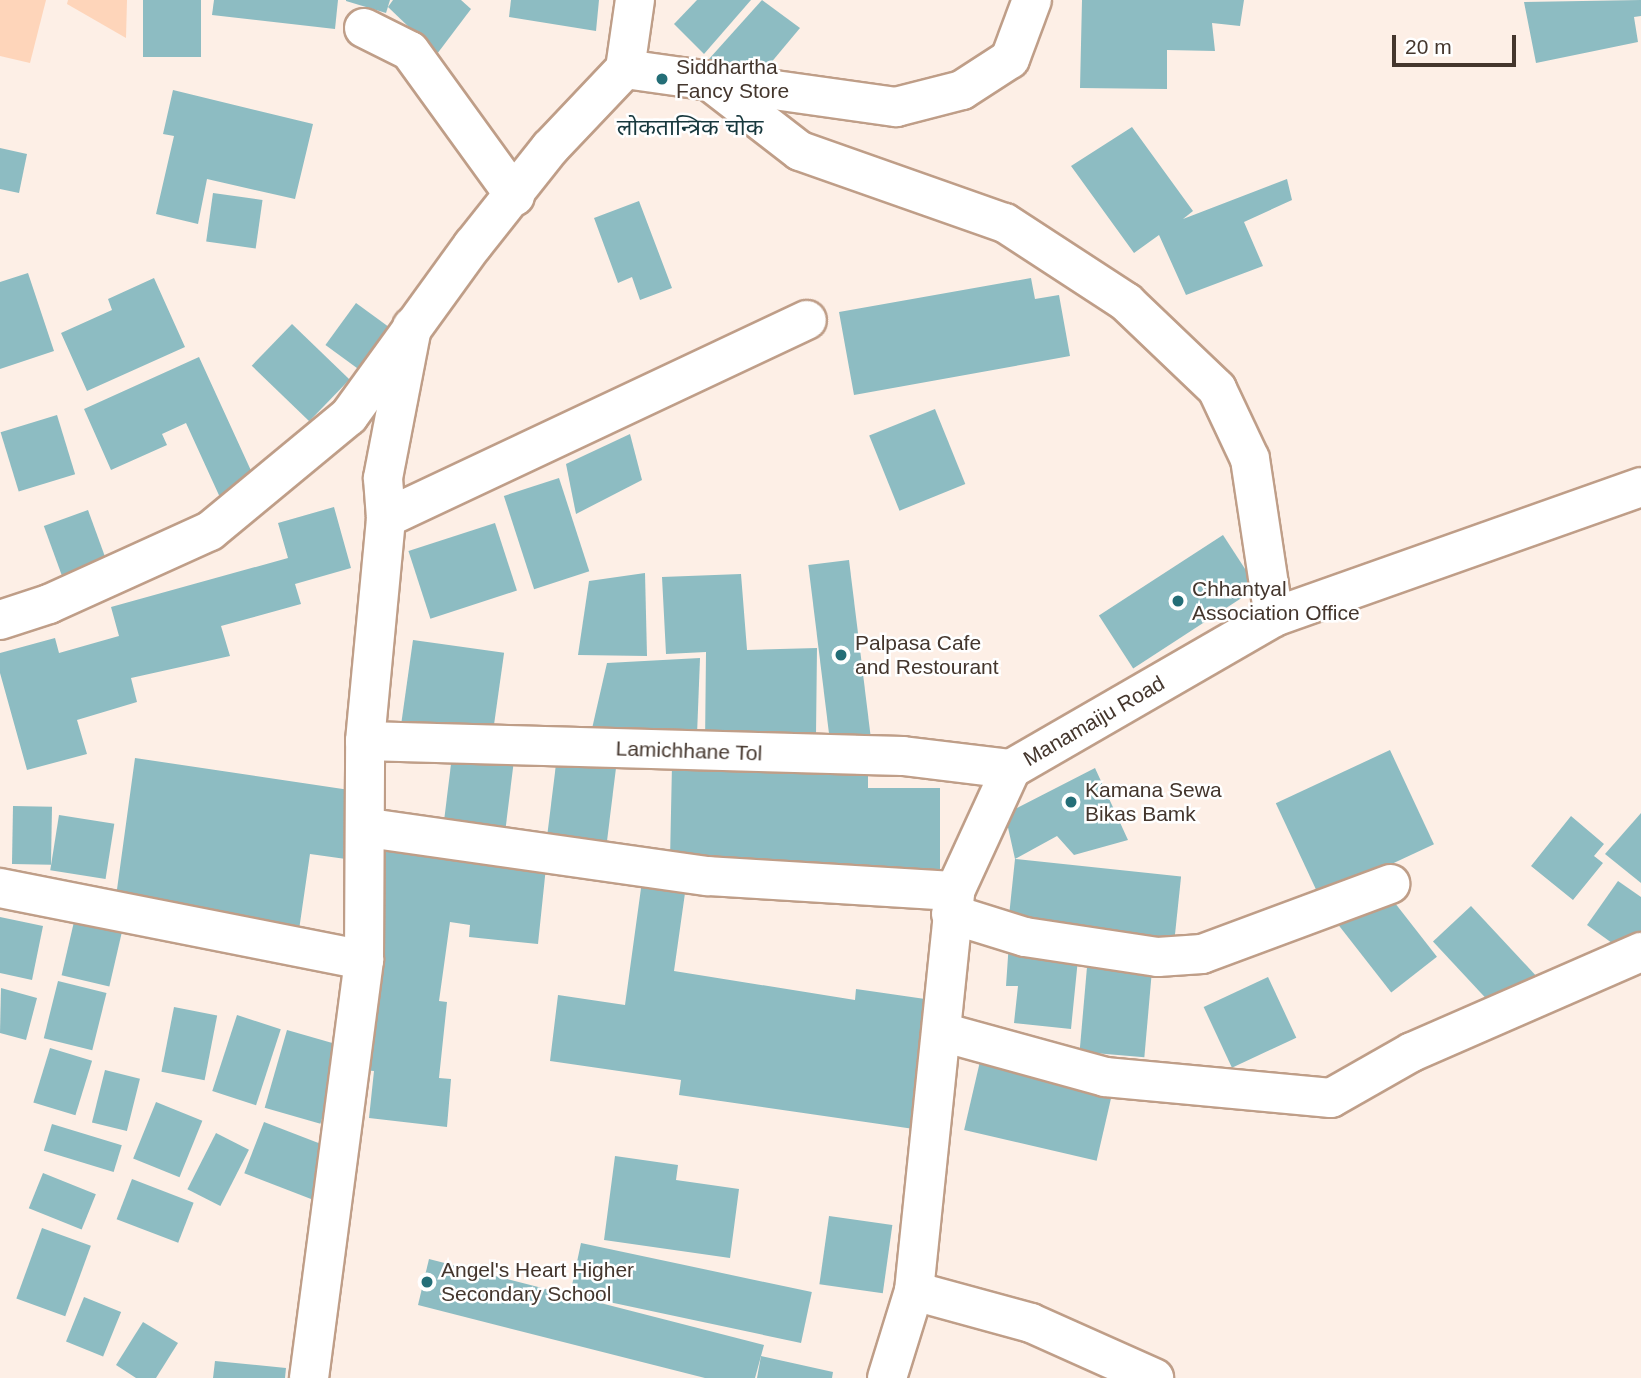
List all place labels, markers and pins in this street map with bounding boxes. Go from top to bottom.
place label: Siddhartha Fancy Store [676,54,789,104]
marker: Siddhartha Fancy Store [654,71,670,87]
place label: Chhantyal Association Office [1192,576,1360,626]
marker: Chhantyal Association Office [1170,593,1186,609]
place label: Palpasa Cafe and Restourant [855,630,999,680]
marker: Palpasa Cafe and Restourant [833,647,849,663]
place label: Kamana Sewa Bikas Bamk [1085,777,1222,827]
marker: Kamana Sewa Bikas Bamk [1063,794,1079,810]
place label: Angel's Heart Higher Secondary School [441,1257,634,1307]
marker: Angel's Heart Higher Secondary School [419,1274,435,1290]

